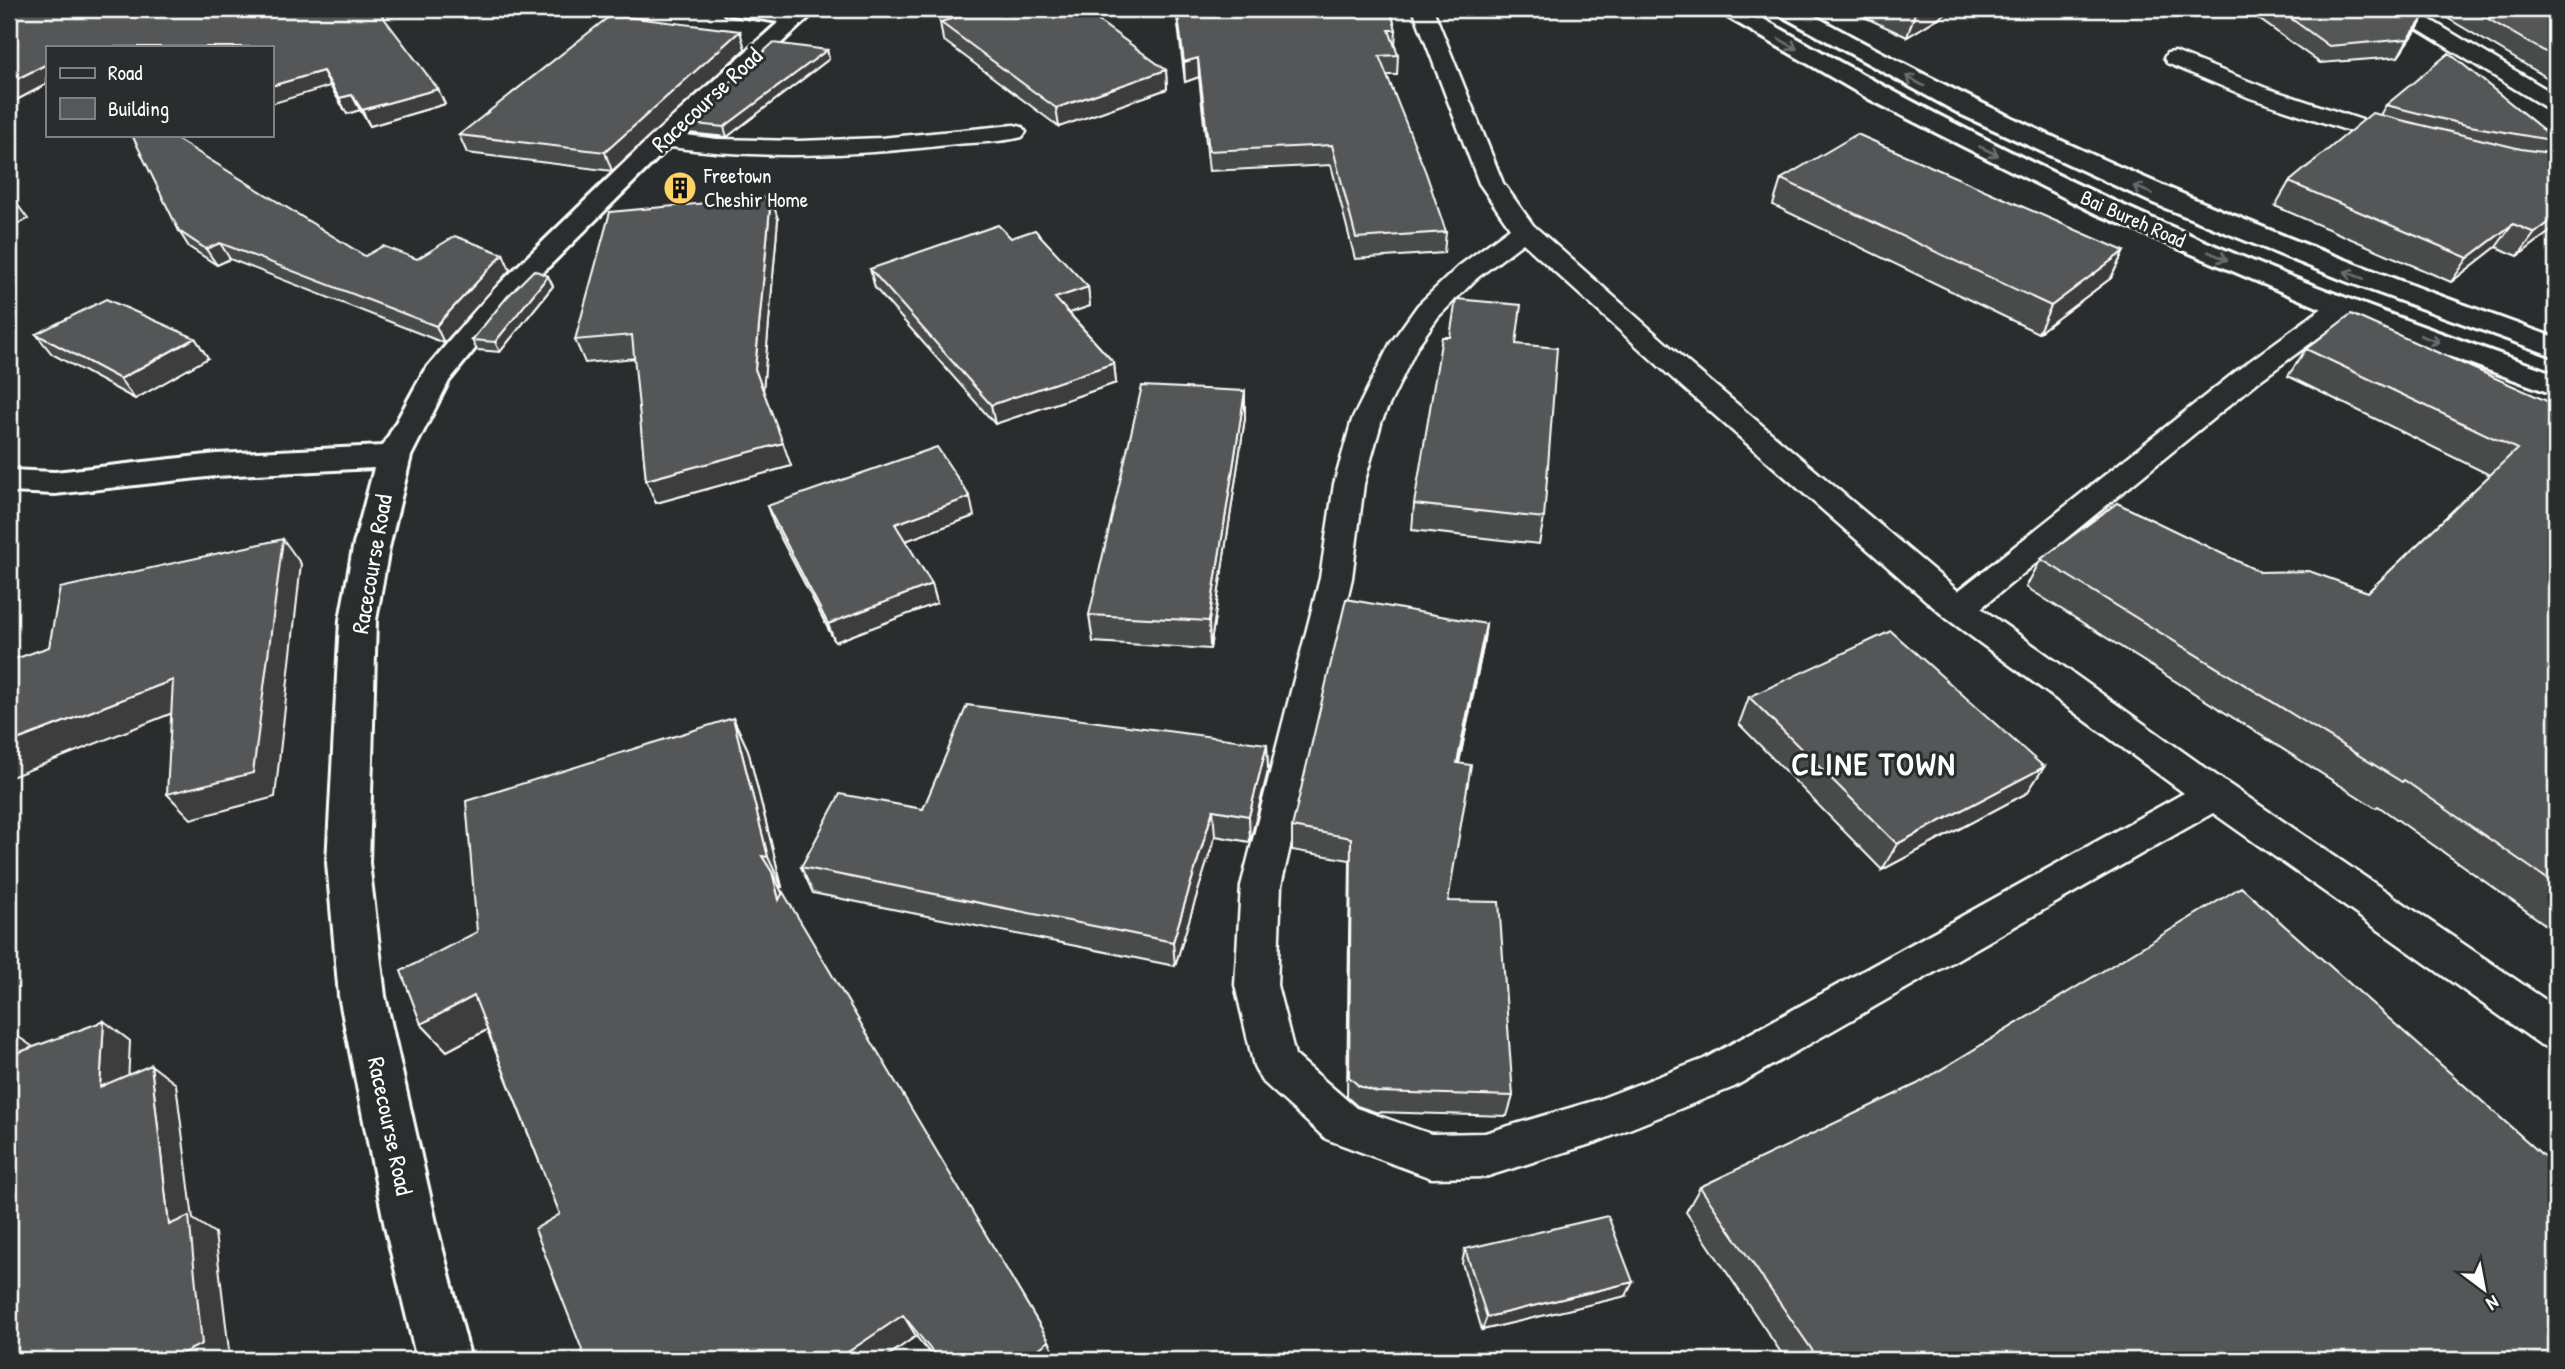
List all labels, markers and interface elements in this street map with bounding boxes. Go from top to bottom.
one-way arrow [1778,37,1798,51]
street label: Racecourse Road [644,40,769,159]
legend [46,46,273,136]
text: Road [108,58,142,87]
one-way arrow [1906,74,1926,88]
text: Building [108,94,169,123]
one-way arrow [1978,144,1999,158]
place label: Freetown Cheshir Home [703,161,808,214]
building icon: Freetown Cheshir Home [661,169,699,207]
one-way arrow [2132,182,2154,195]
street label: Bai Bureh Road [2076,183,2190,255]
one-way arrow [2207,250,2228,263]
one-way arrow [2343,267,2365,280]
one-way arrow [2418,334,2440,346]
street label: Racecourse Road [343,492,399,636]
district label: CLINE TOWN [1792,742,1957,785]
street label: Racecourse Road [361,1054,421,1198]
north arrow [2450,1254,2520,1324]
text: N [2482,1290,2504,1317]

